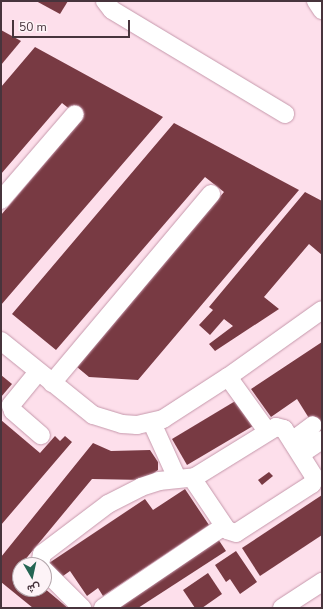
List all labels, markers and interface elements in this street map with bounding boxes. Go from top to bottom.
scale bar [14,12,132,38]
text: 50 m [19,19,47,35]
north arrow [12,557,52,597]
text: ش [26,580,42,597]

